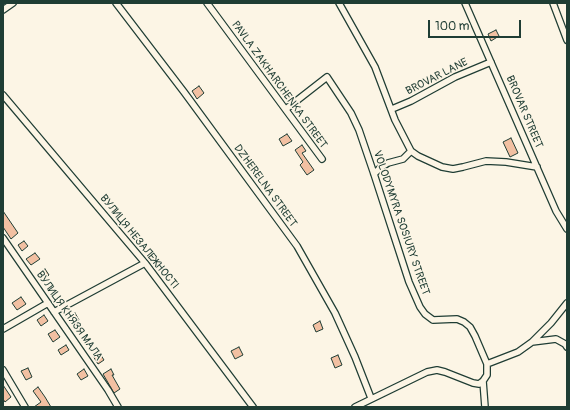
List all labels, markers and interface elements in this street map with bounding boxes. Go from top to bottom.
scale bar [430,12,523,38]
street label: PAVLA ZAKHARCHENKA STREET [228,19,330,151]
text: 100 m [435,19,469,34]
street label: BROVAR LANE [404,56,470,98]
street label: BROVAR STREET [503,74,545,150]
street label: DZHERELNA STREET [231,142,299,230]
street label: VOLODYMYRA SOSIURY STREET [370,149,432,297]
street label: ВУЛИЦЯ НЕЗАЛЕЖНОСТІ [97,192,181,292]
street label: ВУЛИЦЯ КНЯЗЯ МАЛА [33,269,105,363]

